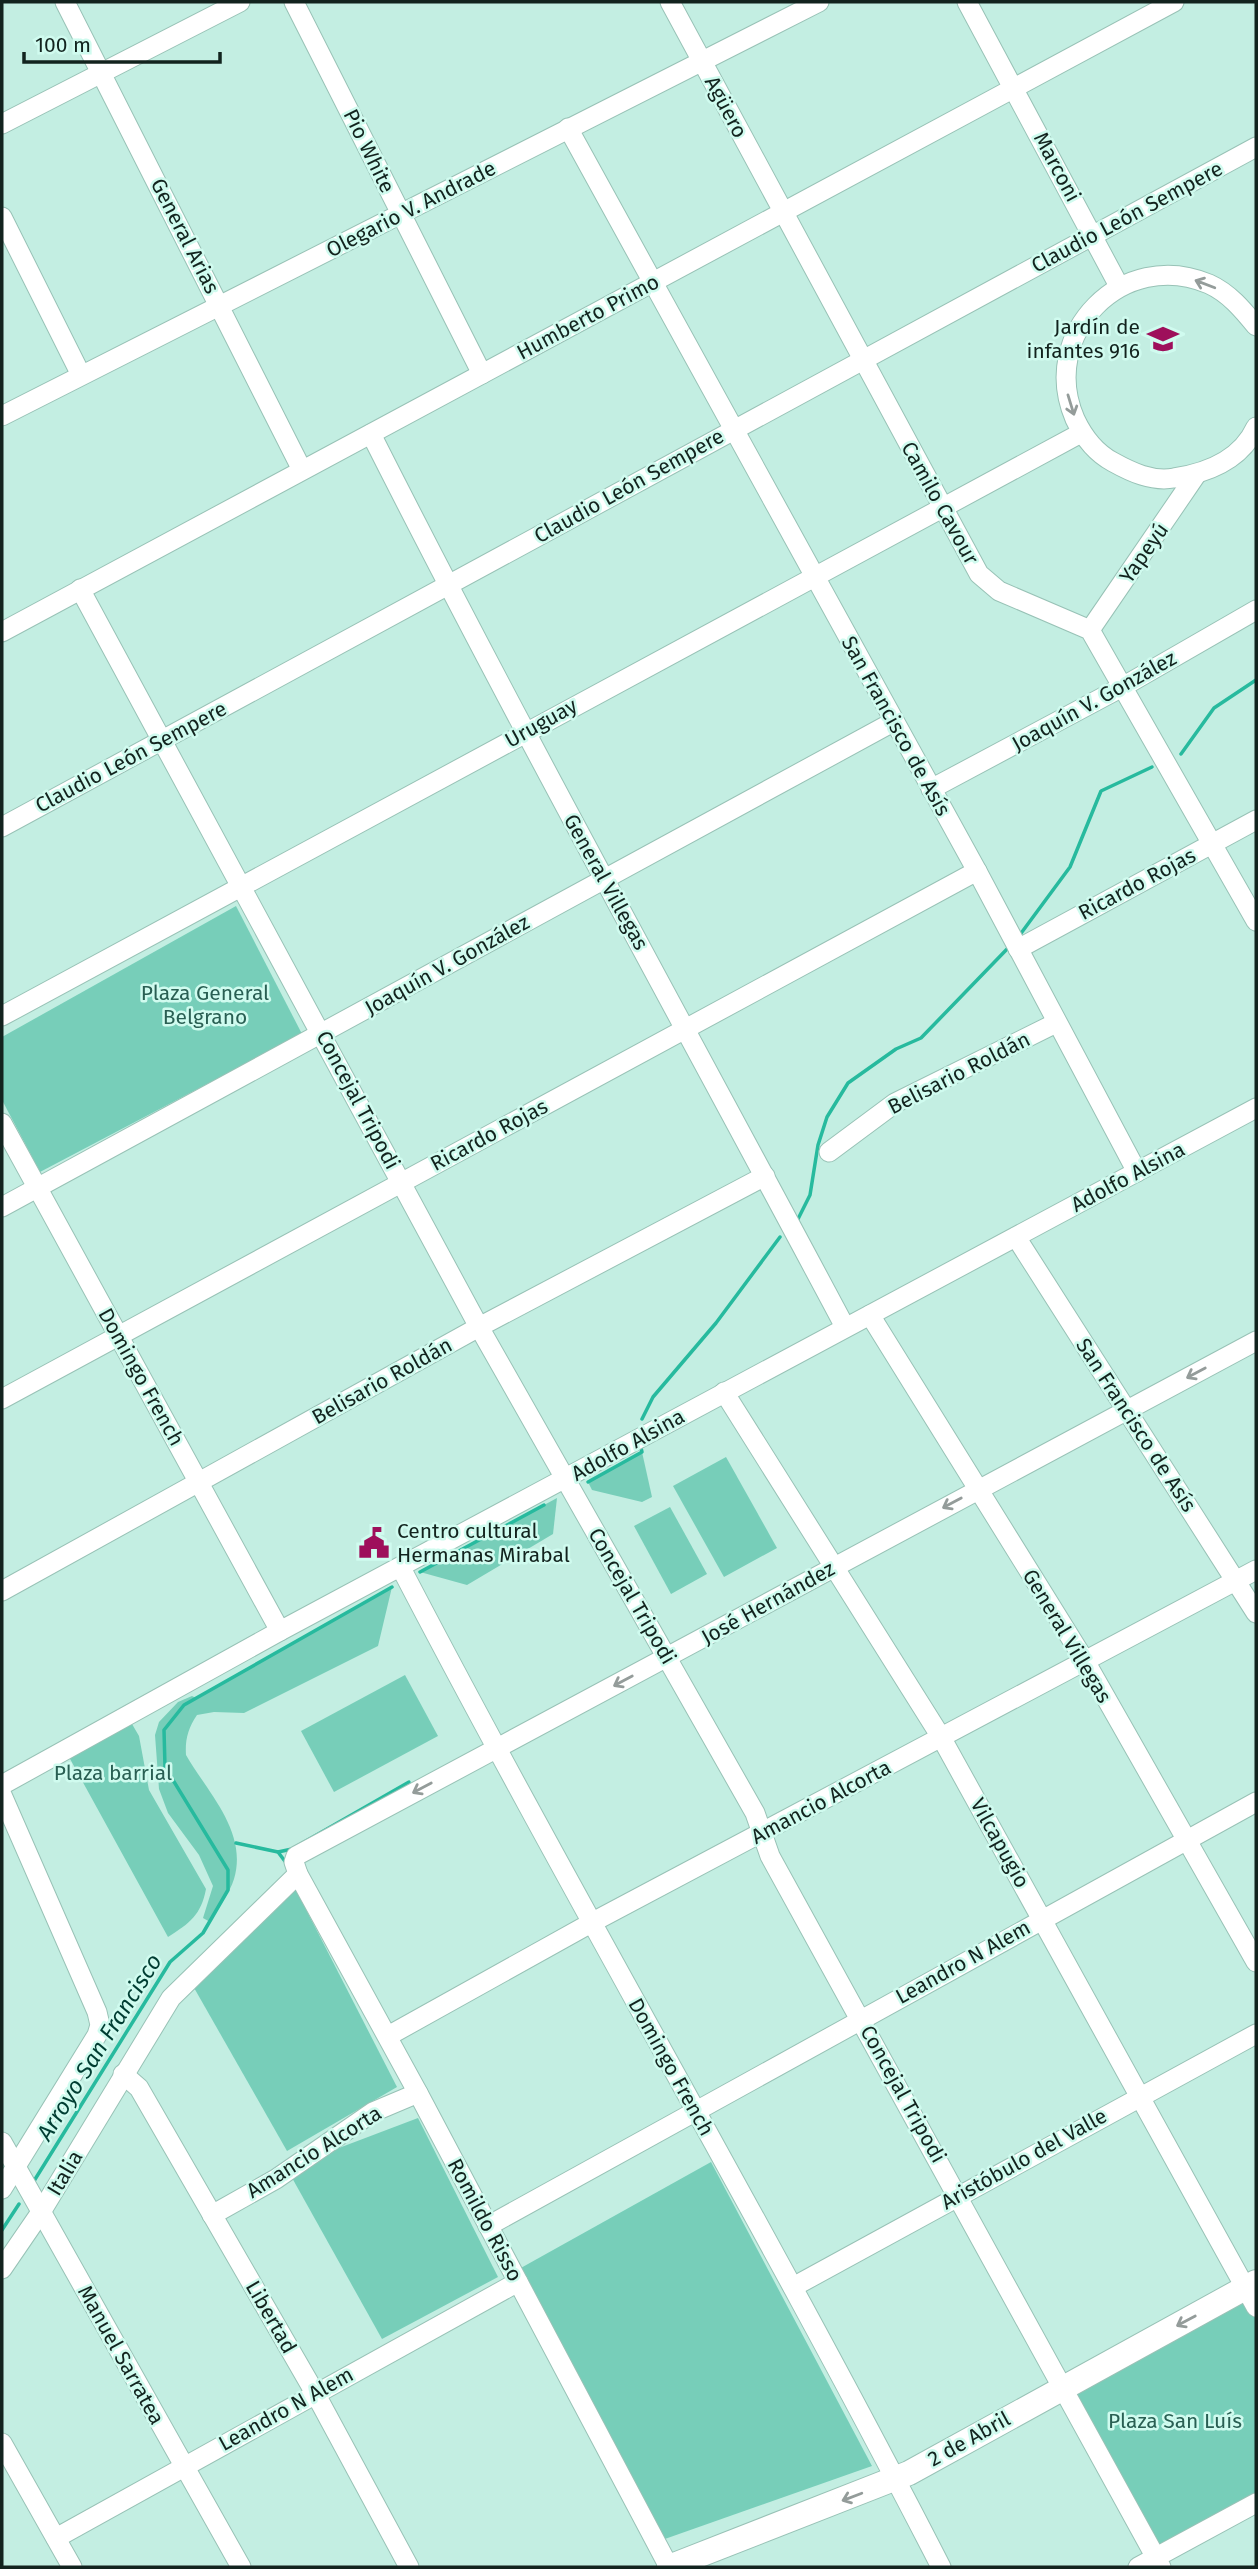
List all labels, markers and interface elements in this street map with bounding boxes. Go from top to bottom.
scale bar [24,21,220,65]
text: 100 m [35,32,91,58]
street label: Agüero [699,72,753,142]
street label: Pio White [338,105,400,197]
street label: Marconi [1028,128,1086,206]
street label: Olegario V. Andrade [322,155,500,263]
street label: Claudio León Sempere [1027,156,1227,278]
street label: General Arias [145,174,225,298]
street label: Humberto Primo [512,269,664,365]
one-way arrow [1194,277,1216,289]
place label: Jardín de infantes 916 [1026,314,1140,364]
school or university icon: Jardín de infantes 916 [1146,322,1180,356]
one-way arrow [1065,394,1078,416]
street label: Claudio León Sempere [530,423,728,549]
street label: Camilo Cavour [896,437,984,569]
street label: Yapeyú [1114,518,1174,588]
street label: San Francisco de Asís [836,631,956,821]
street label: Joaquín V. González [1007,645,1181,757]
street label: Uruguay [500,692,582,753]
street label: Claudio León Sempere [31,696,231,818]
street label: General Villegas [558,809,654,955]
street label: Ricardo Rojas [1074,842,1200,926]
street label: Joaquín V. González [360,909,534,1021]
park label: Plaza General Belgrano [141,980,269,1030]
street label: Concejal Tripodi [311,1026,405,1174]
street label: Belisario Roldán [884,1026,1034,1120]
street label: Ricardo Rojas [426,1093,552,1177]
street label: Adolfo Alsina [1067,1136,1189,1218]
street label: Domingo French [92,1304,190,1450]
street label: Belisario Roldán [307,1332,457,1430]
street label: San Francisco de Asís [1070,1333,1202,1517]
one-way arrow [1186,1367,1207,1380]
street label: Adolfo Alsina [567,1403,689,1487]
one-way arrow [942,1496,963,1510]
place label: Centro cultural Hermanas Mirabal [397,1518,570,1568]
street label: Concejal Tripodi [582,1523,682,1669]
public building icon: Centro cultural Hermanas Mirabal [357,1526,391,1560]
street label: José Hernández [697,1556,839,1650]
street label: General Villegas [1017,1564,1117,1708]
one-way arrow [613,1675,634,1688]
street label: Amancio Alcorta [747,1754,895,1850]
park label: Plaza barrial [54,1760,172,1786]
one-way arrow [412,1781,432,1795]
street label: Vilcapugio [965,1794,1035,1892]
street label: Leandro N Alem [891,1914,1035,2010]
water label: Arroyo San Francisco [30,1949,168,2146]
street label: Domingo French [622,1994,720,2140]
street label: Concejal Tripodi [854,2021,952,2167]
street label: Amancio Alcorta [242,2100,386,2204]
street label: Aristóbulo del Valle [937,2103,1111,2215]
street label: Italia [41,2146,89,2200]
street label: Romildo Risso [442,2154,528,2286]
street label: Libertad [240,2276,302,2358]
street label: Manuel Sarratea [72,2281,170,2429]
one-way arrow [1176,2315,1197,2328]
street label: Leandro N Alem [214,2361,358,2457]
street label: 2 de Abril [923,2406,1015,2472]
park label: Plaza San Luís [1108,2408,1242,2434]
one-way arrow [841,2491,863,2504]

